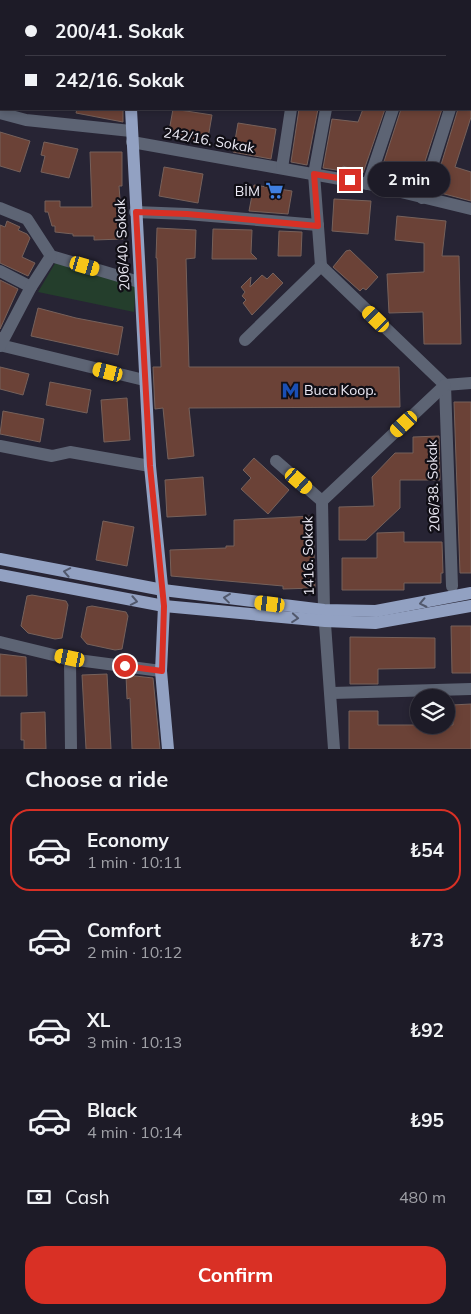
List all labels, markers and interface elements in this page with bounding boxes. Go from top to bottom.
text: 200/41. Sokak [55,19,184,43]
text: 242/16. Sokak [55,68,184,92]
street label: 242/16. Sokak [162,123,257,157]
callout: 2 min [368,162,450,198]
route end [339,169,361,191]
text: 2 min [388,169,430,189]
supermarket icon: BİM [264,181,284,201]
place label: BİM [235,182,260,200]
street label: 206/40. Sokak [111,198,133,292]
car [68,255,101,277]
car [359,303,392,335]
car [91,361,124,383]
metro station icon: Buca Koop. [280,380,300,400]
place label: Buca Koop. [304,381,377,399]
car [387,408,420,440]
street label: 206/38. Sokak [422,439,444,532]
car [282,465,315,497]
street label: 1416. Sokak [298,515,318,596]
one-way arrow [63,567,71,578]
one-way arrow [223,593,231,604]
one-way arrow [129,595,138,605]
car [254,595,285,613]
one-way arrow [419,597,428,608]
one-way arrow [292,612,300,623]
car [53,648,86,668]
route start [114,655,136,677]
map controls [410,689,455,734]
button: layers [410,689,455,734]
text: Choose a ride [25,765,168,793]
icon: car [27,828,72,873]
text: Economy [87,828,169,852]
text: ₺54 [410,838,444,862]
text: 1 min · 10:11 [87,852,182,872]
icon: car [27,918,72,963]
text: Comfort [87,918,161,942]
text: ₺73 [410,928,444,952]
text: 2 min · 10:12 [87,942,182,962]
icon: car [27,1008,72,1053]
text: XL [87,1008,110,1032]
text: ₺92 [410,1018,444,1042]
text: 3 min · 10:13 [87,1032,182,1052]
icon: car [27,1098,72,1143]
text: Black [87,1098,137,1122]
text: ₺95 [410,1108,444,1132]
text: 4 min · 10:14 [87,1122,182,1142]
icon: cash [25,1183,53,1211]
text: Cash [65,1185,110,1209]
text: 480 m [399,1187,446,1207]
button: Confirm [25,1246,446,1304]

